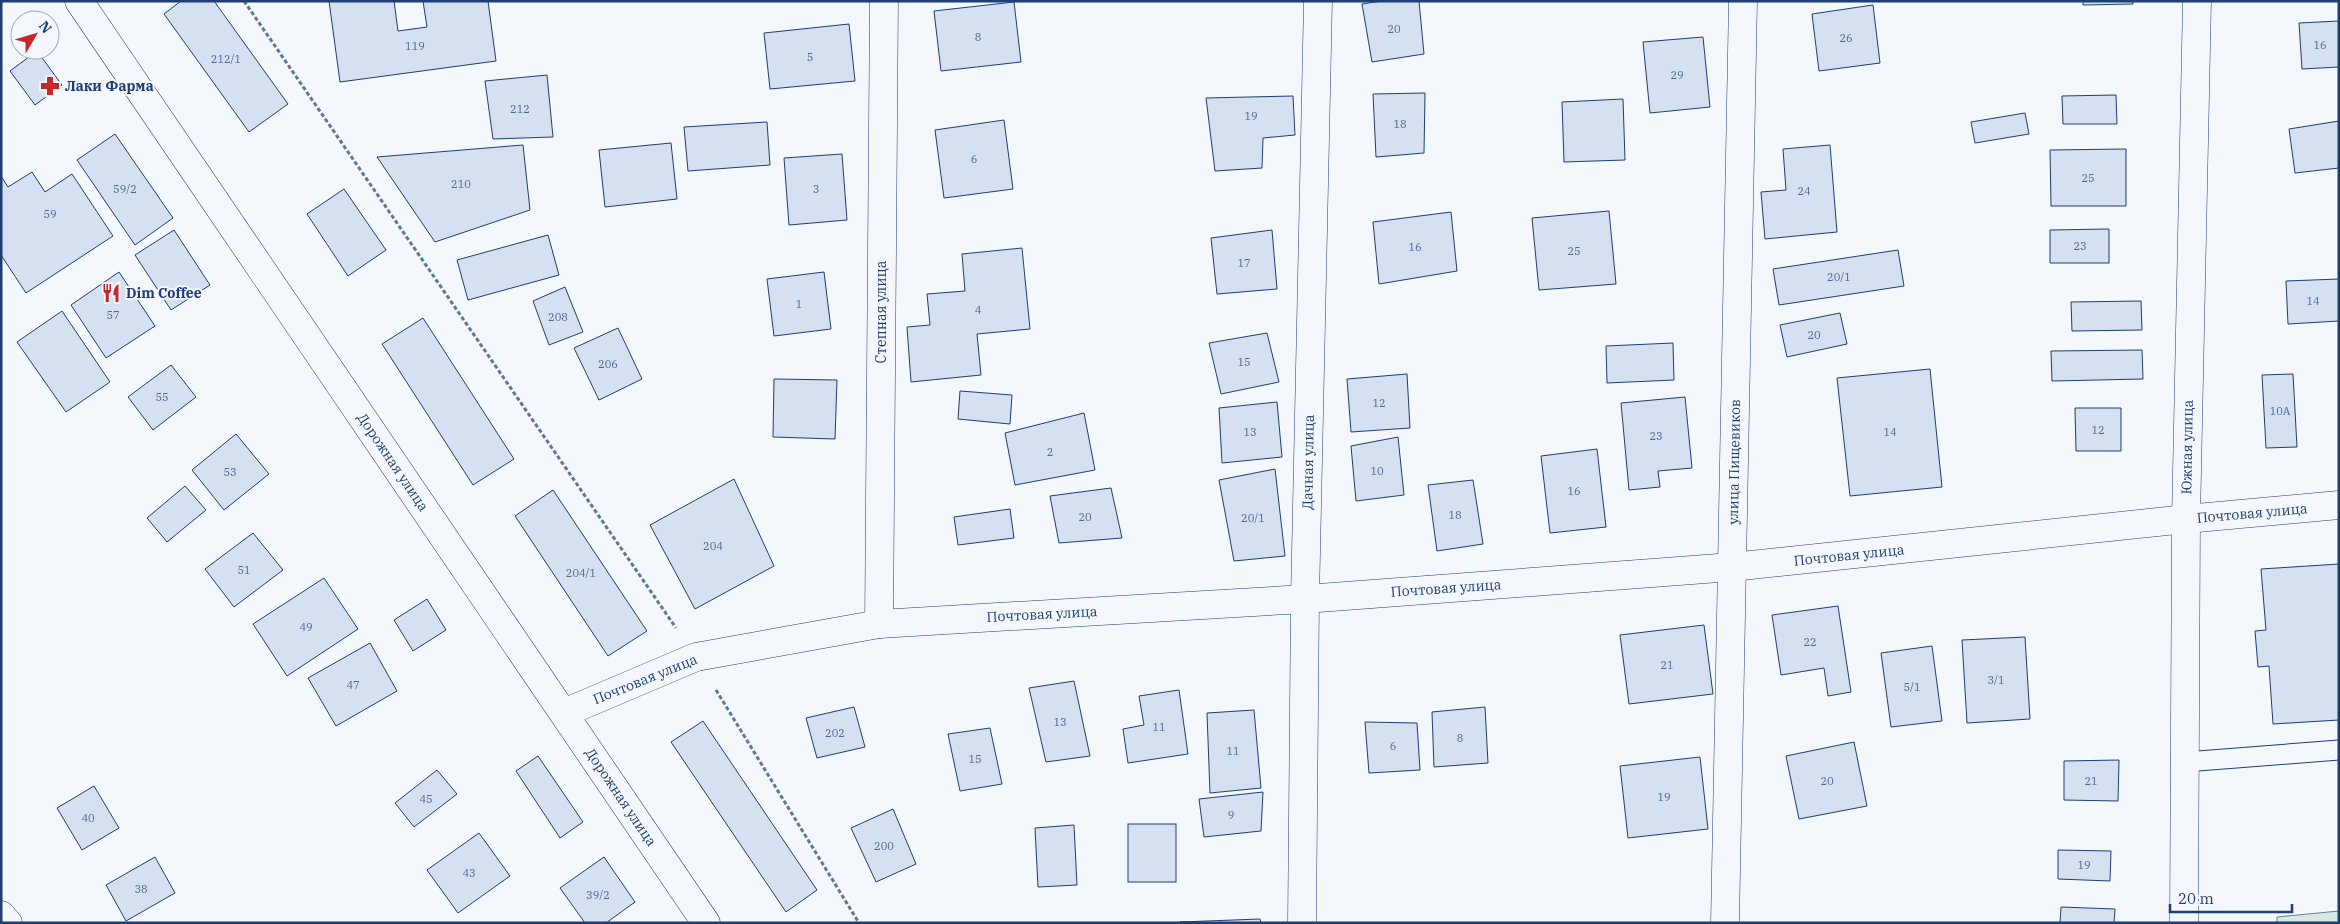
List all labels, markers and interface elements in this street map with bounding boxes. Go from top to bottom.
north arrow [10,10,60,60]
text: N [35,17,56,37]
house number: 20 [1387,22,1401,36]
house number: 8 [975,30,981,44]
house number: 26 [1839,31,1853,45]
house number: 16 [2313,38,2327,52]
house number: 119 [405,39,425,53]
house number: 5 [807,50,813,64]
house number: 212/1 [211,52,241,66]
house number: 29 [1670,68,1684,82]
pharmacy icon: Лаки Фарма [39,75,61,97]
place label: Лаки Фарма [65,77,154,95]
house number: 212 [510,102,530,116]
house number: 19 [1244,109,1258,123]
house number: 18 [1393,117,1407,131]
house number: 6 [971,152,977,166]
house number: 25 [2081,171,2095,185]
house number: 210 [451,177,471,191]
house number: 59/2 [113,182,137,196]
house number: 3 [813,182,819,196]
house number: 24 [1797,184,1811,198]
house number: 59 [43,207,57,221]
house number: 23 [2073,239,2087,253]
house number: 16 [1408,240,1422,254]
house number: 25 [1567,244,1581,258]
house number: 17 [1237,256,1251,270]
street label: Степная улица [872,260,890,363]
house number: 20/1 [1827,270,1851,284]
restaurant icon: Dim Coffee [100,282,122,304]
place label: Dim Coffee [126,284,202,302]
house number: 14 [2306,294,2320,308]
house number: 1 [796,297,802,311]
house number: 4 [975,303,982,317]
house number: 57 [106,308,120,322]
house number: 208 [548,310,568,324]
house number: 20 [1807,328,1821,342]
house number: 15 [1237,355,1251,369]
house number: 206 [598,357,618,371]
house number: 55 [155,390,169,404]
house number: 12 [1372,396,1386,410]
street label: улица Пищевиков [1724,399,1744,525]
street label: Южная улица [2177,399,2197,494]
house number: 10А [2270,404,2291,418]
street label: Дорожная улица [353,409,433,515]
street label: Дачная улица [1298,414,1318,510]
house number: 12 [2091,423,2105,437]
house number: 13 [1243,425,1257,439]
house number: 14 [1883,425,1897,439]
house number: 23 [1649,429,1663,443]
house number: 2 [1047,445,1053,459]
house number: 10 [1370,464,1384,478]
house number: 53 [223,465,237,479]
house number: 16 [1567,484,1581,498]
street label: Почтовая улица [2196,499,2308,527]
house number: 18 [1448,508,1462,522]
house number: 20 [1078,510,1092,524]
house number: 20/1 [1241,511,1265,525]
house number: 204 [703,539,723,553]
street label: Почтовая улица [1793,540,1906,570]
house number: 51 [237,563,251,577]
house number: 204/1 [566,566,596,580]
street label: Почтовая улица [1390,575,1502,601]
street label: Почтовая улица [986,602,1098,626]
house number: 49 [299,620,313,634]
house number: 22 [1803,635,1817,649]
street label: Почтовая улица [590,650,700,708]
house number: 21 [1660,658,1674,672]
house number: 3/1 [1987,673,2005,687]
house number: 47 [346,678,360,692]
house number: 5/1 [1903,680,1921,694]
house number: 13 [1053,715,1067,729]
house number: 11 [1152,720,1166,734]
house number: 202 [825,726,845,740]
house number: 8 [1457,731,1463,745]
house number: 6 [1390,739,1396,753]
street label: Дорожная улица [581,744,661,850]
house number: 11 [1226,744,1240,758]
house number: 15 [968,752,982,766]
house number: 20 [1820,774,1834,788]
house number: 21 [2084,774,2098,788]
house number: 19 [1657,790,1671,804]
house number: 45 [419,792,433,806]
house number: 9 [1228,808,1234,822]
house number: 40 [81,811,95,825]
house number: 200 [874,839,894,853]
house number: 19 [2077,858,2091,872]
house number: 43 [462,866,476,880]
house number: 38 [134,882,148,896]
scale bar [2170,882,2292,914]
house number: 39/2 [586,888,610,902]
text: 20 m [2178,889,2214,908]

